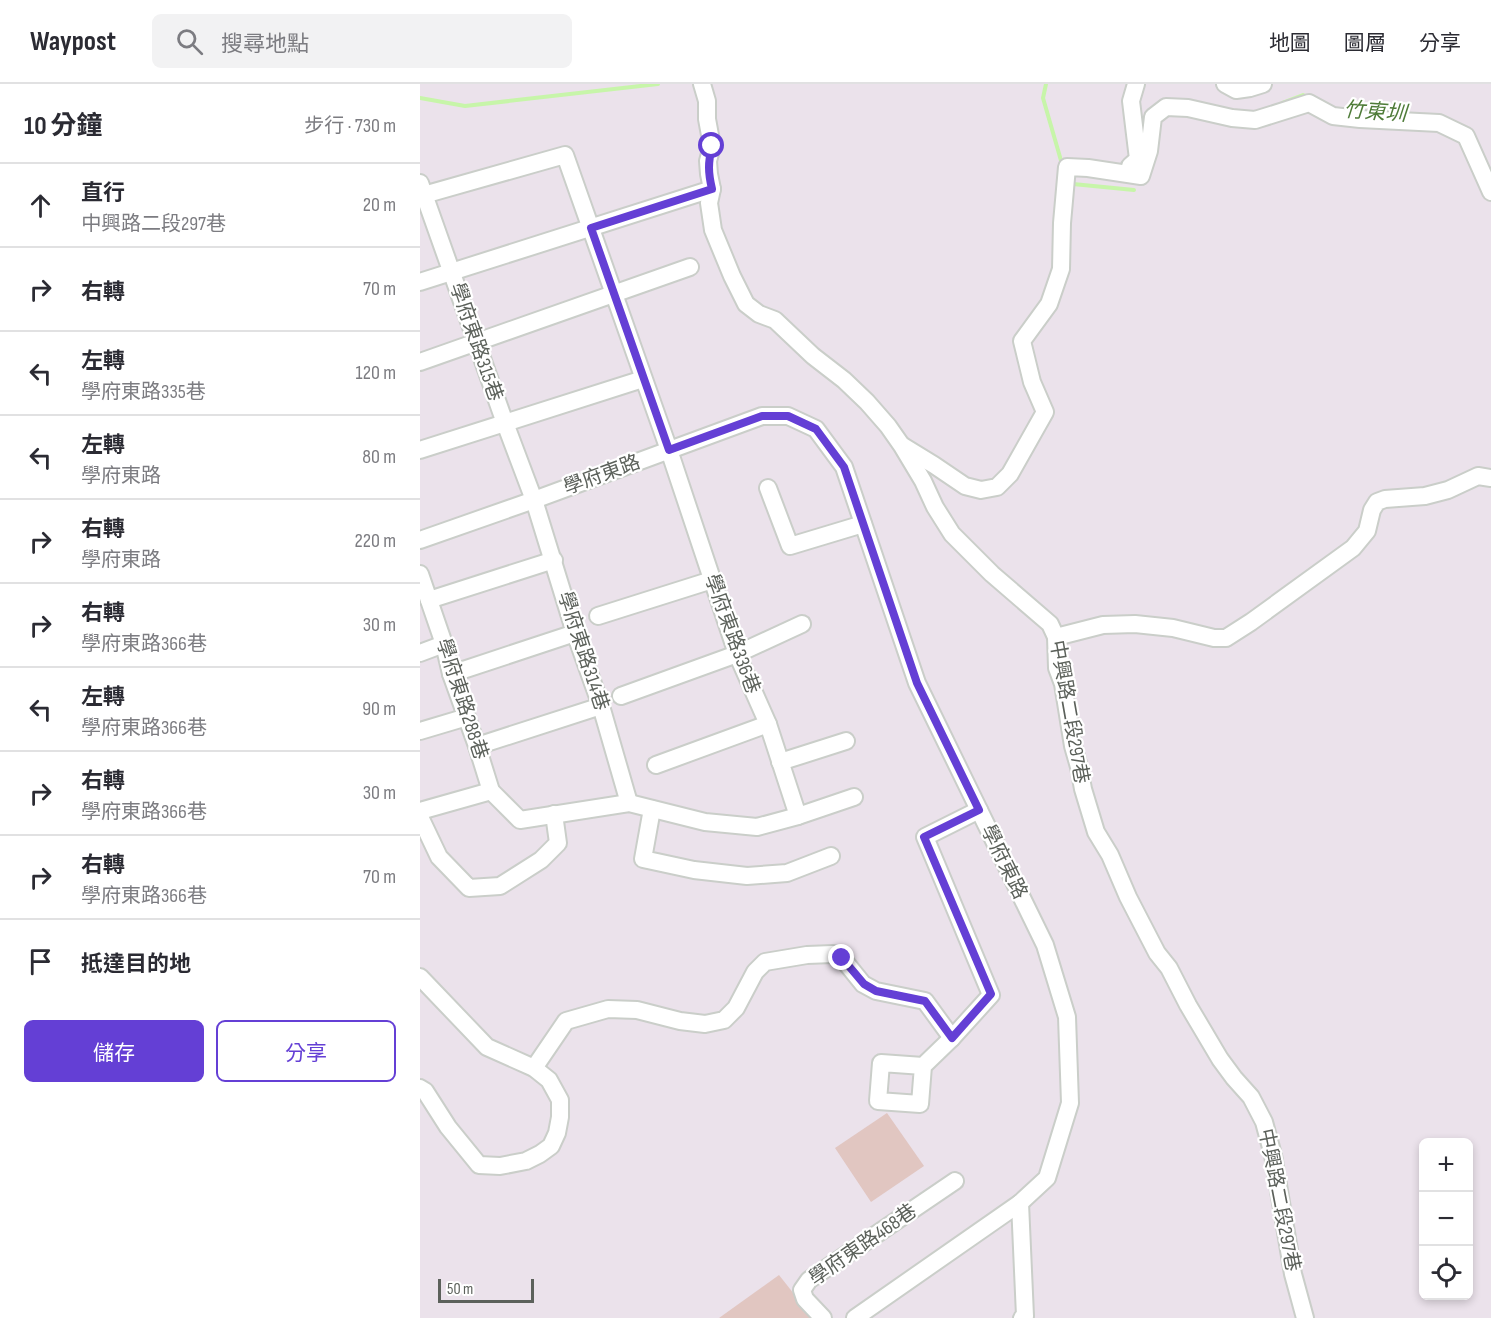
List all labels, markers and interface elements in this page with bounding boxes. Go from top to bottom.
search box [152,14,572,68]
text: Waypost [30,25,116,58]
icon: search [173,25,206,58]
text: 搜尋地點 [221,31,309,58]
text: 地圖 [1269,31,1311,56]
text: 圖層 [1344,31,1386,56]
text: 分享 [1419,31,1461,56]
water label: 竹東圳 [1343,97,1410,127]
text: 10 分鐘 [24,111,103,142]
text: 步行 · 730 m [304,114,396,138]
route start [698,132,724,158]
text: 直行 [81,180,125,207]
icon: ahead [24,189,57,222]
text: 20 m [363,193,396,217]
text: 中興路二段297巷 [81,212,226,236]
icon: right [24,273,57,306]
text: 70 m [363,277,396,301]
text: 右轉 [81,279,125,306]
street label: 學府東路315巷 [445,280,507,404]
text: 左轉 [81,348,125,375]
icon: left [24,357,57,390]
text: 120 m [356,361,396,385]
text: 學府東路335巷 [81,380,206,404]
text: 左轉 [81,432,125,459]
icon: left [24,441,57,474]
text: 80 m [362,445,396,469]
street label: 學府東路 [560,450,644,500]
text: 學府東路 [81,464,161,488]
text: 右轉 [81,516,125,543]
icon: right [24,525,57,558]
text: 220 m [355,529,396,553]
text: 學府東路 [81,548,161,572]
street label: 學府東路336巷 [699,571,765,697]
street label: 學府東路314巷 [552,588,614,714]
text: 右轉 [81,600,125,627]
icon: right [24,609,57,642]
text: 30 m [363,613,396,637]
text: 學府東路366巷 [81,632,207,656]
street label: 學府東路288巷 [431,635,493,763]
street label: 中興路二段297巷 [1045,638,1093,786]
text: 左轉 [81,684,125,711]
icon: left [24,693,57,726]
text: 90 m [362,697,396,721]
text: 學府東路366巷 [81,716,207,740]
text: 右轉 [81,768,125,795]
icon: right [24,777,57,810]
text: 30 m [363,781,396,805]
text: 學府東路366巷 [81,800,207,824]
street label: 學府東路 [976,821,1032,903]
text: 右轉 [81,852,125,879]
icon: right [24,861,57,894]
text: 70 m [363,865,396,889]
text: 學府東路366巷 [81,884,207,908]
route end [828,944,854,970]
icon: arrive [24,945,57,978]
text: 抵達目的地 [81,951,191,978]
button: 儲存 [24,1020,204,1082]
button: 分享 [216,1020,396,1082]
street label: 中興路二段297巷 [1253,1126,1305,1274]
map controls [1419,1138,1473,1300]
button: + [1419,1138,1473,1192]
button: − [1419,1192,1473,1246]
street label: 學府東路468巷 [805,1199,921,1291]
button: locate [1419,1246,1473,1300]
scale bar [438,1276,534,1304]
text: 50 m [447,1280,473,1299]

